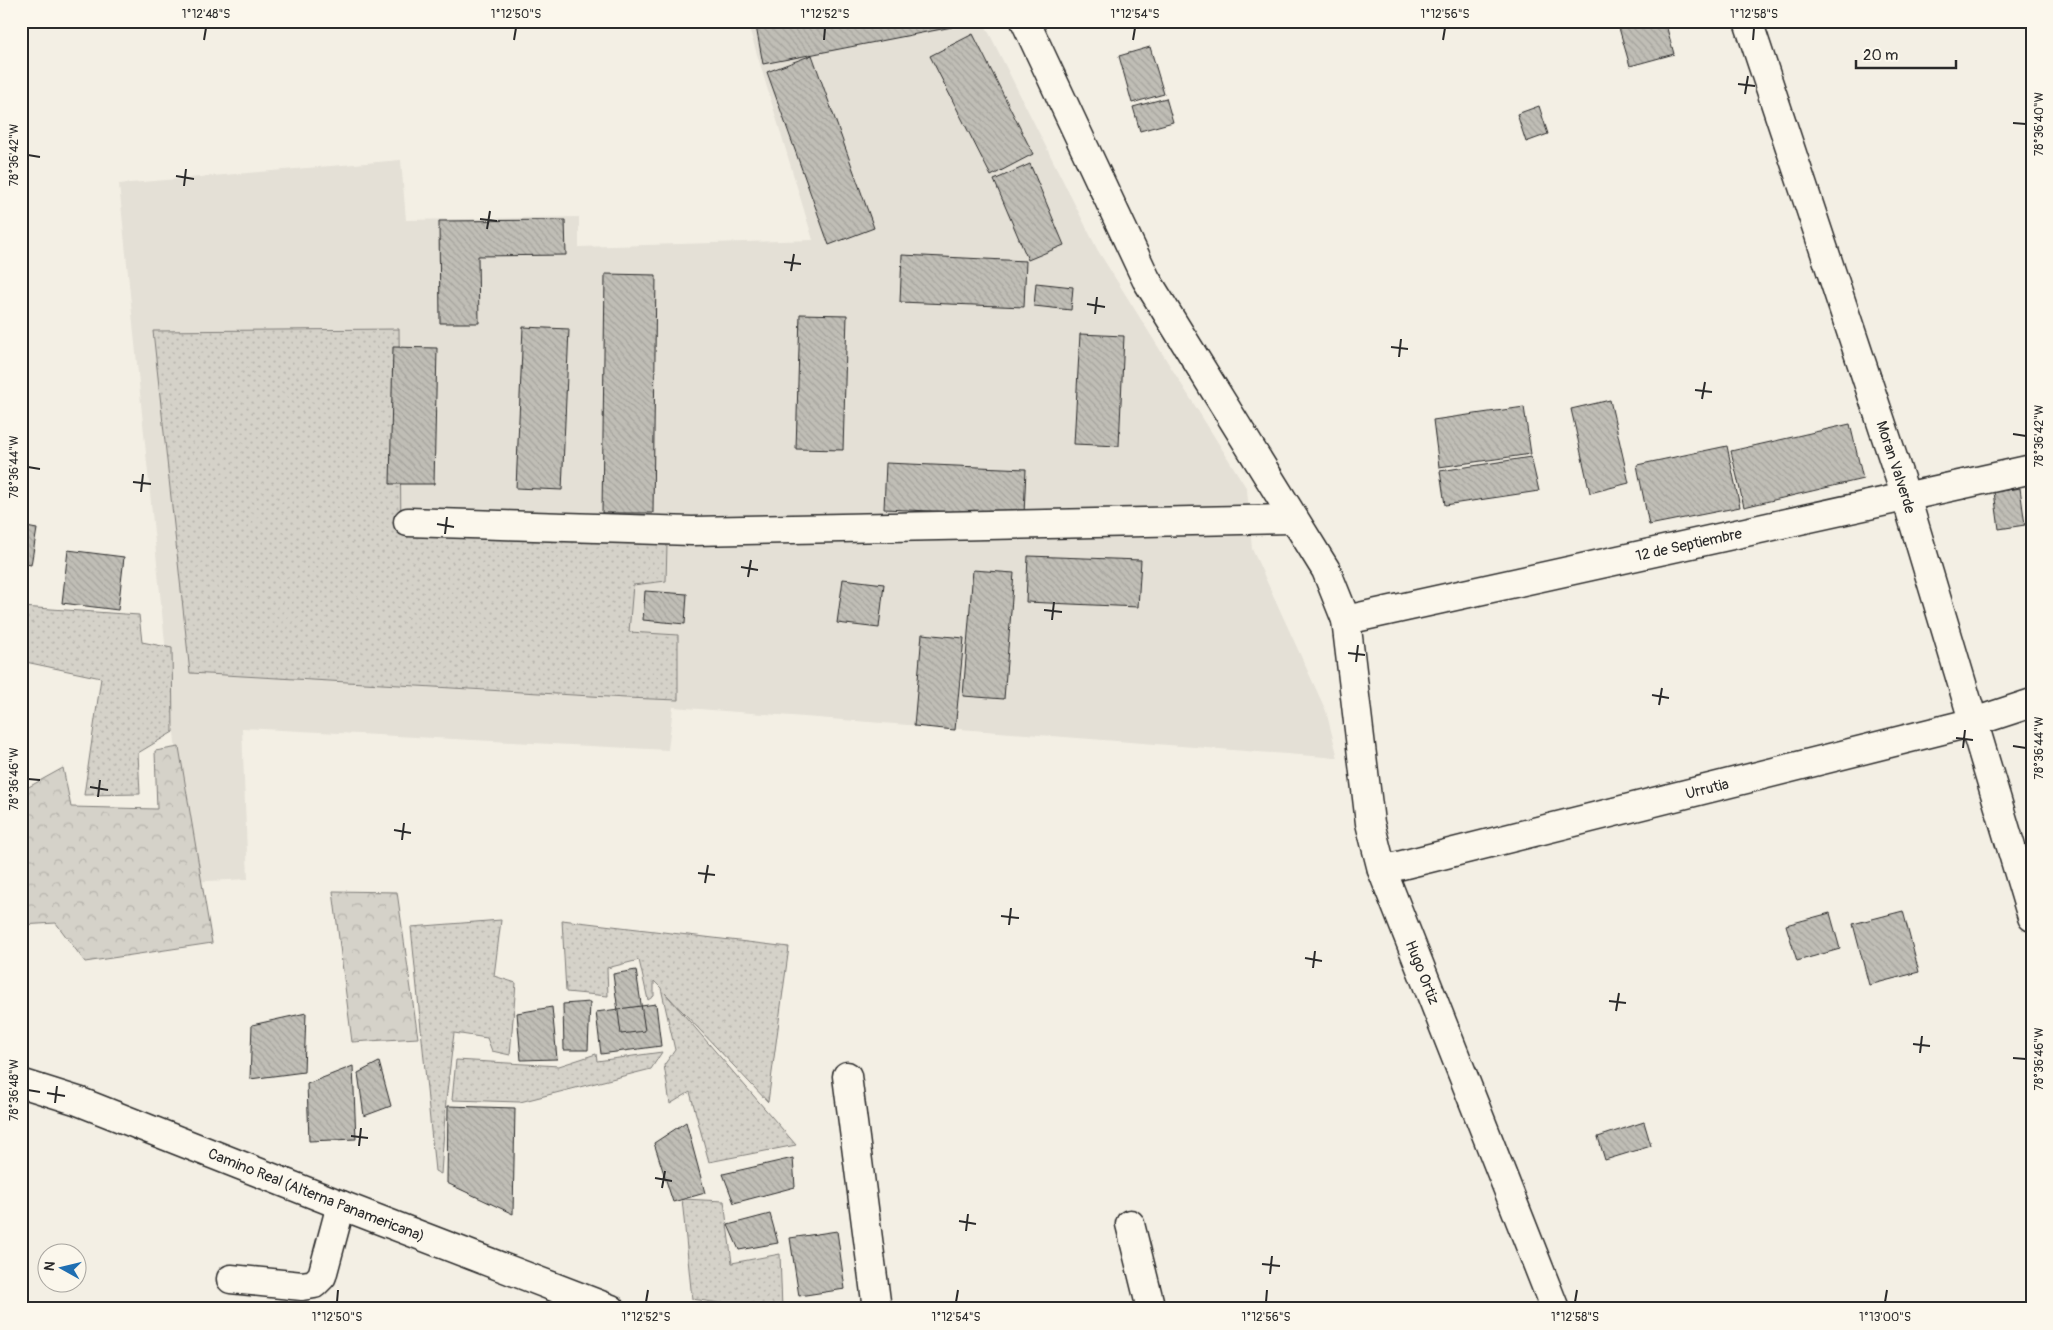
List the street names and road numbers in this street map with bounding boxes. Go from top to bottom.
street label: Moran Valverde [1872,418,1920,516]
street label: 12 de Septiembre [1634,524,1744,565]
street label: Urrutia [1683,774,1731,803]
street label: Hugo Ortiz [1401,938,1444,1007]
street label: Camino Real (Alterna Panamericana) [205,1144,427,1246]

